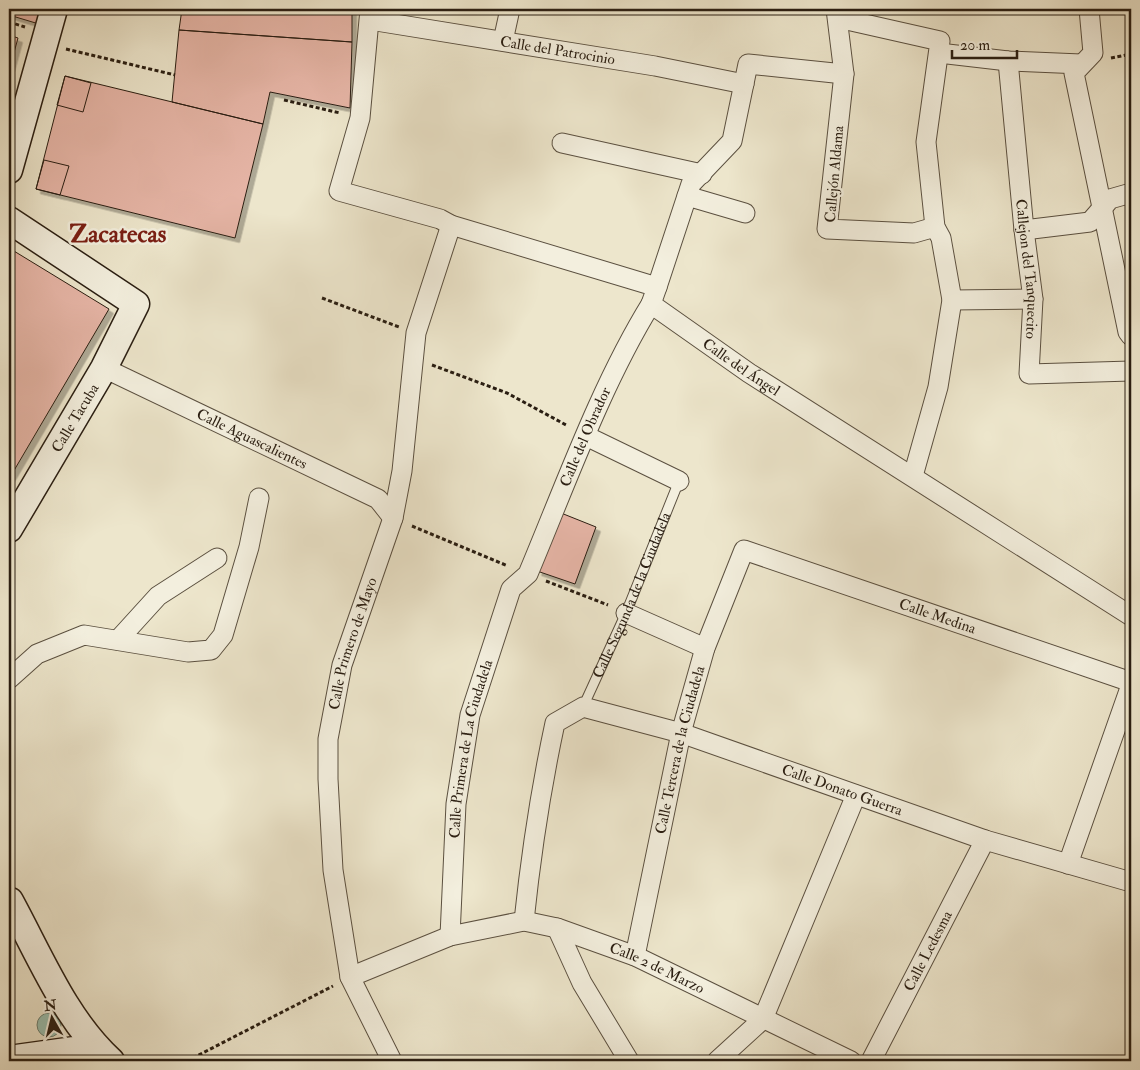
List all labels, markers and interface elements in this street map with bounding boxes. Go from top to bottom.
scale bar [952,28,1018,60]
street label: Calle del Patrocinio [499,32,616,69]
text: 20 m [960,36,990,55]
street label: Callejón Aldama [821,124,848,223]
street label: Callejon del Tanquecito [1011,198,1042,339]
district label: Zacatecas [70,219,167,250]
street label: Calle del Ángel [699,334,784,400]
street label: Calle Tacuba [47,380,104,456]
street label: Calle del Obrador [556,384,616,490]
street label: Calle Aguascalientes [193,405,310,474]
street label: Calle Segunda de la Ciudadela [588,509,676,681]
street label: Calle Primero de Mayo [325,575,382,711]
street label: Calle Medina [896,595,979,639]
street label: Calle Primera de La Ciudadela [445,656,498,839]
street label: Calle Tercera de la Ciudadela [651,663,710,836]
street label: Calle Donato Guerra [779,760,906,820]
street label: Calle Ledesma [900,907,957,994]
street label: Calle 2 de Marzo [607,939,707,998]
north arrow [28,992,78,1042]
text: N [42,996,58,1015]

